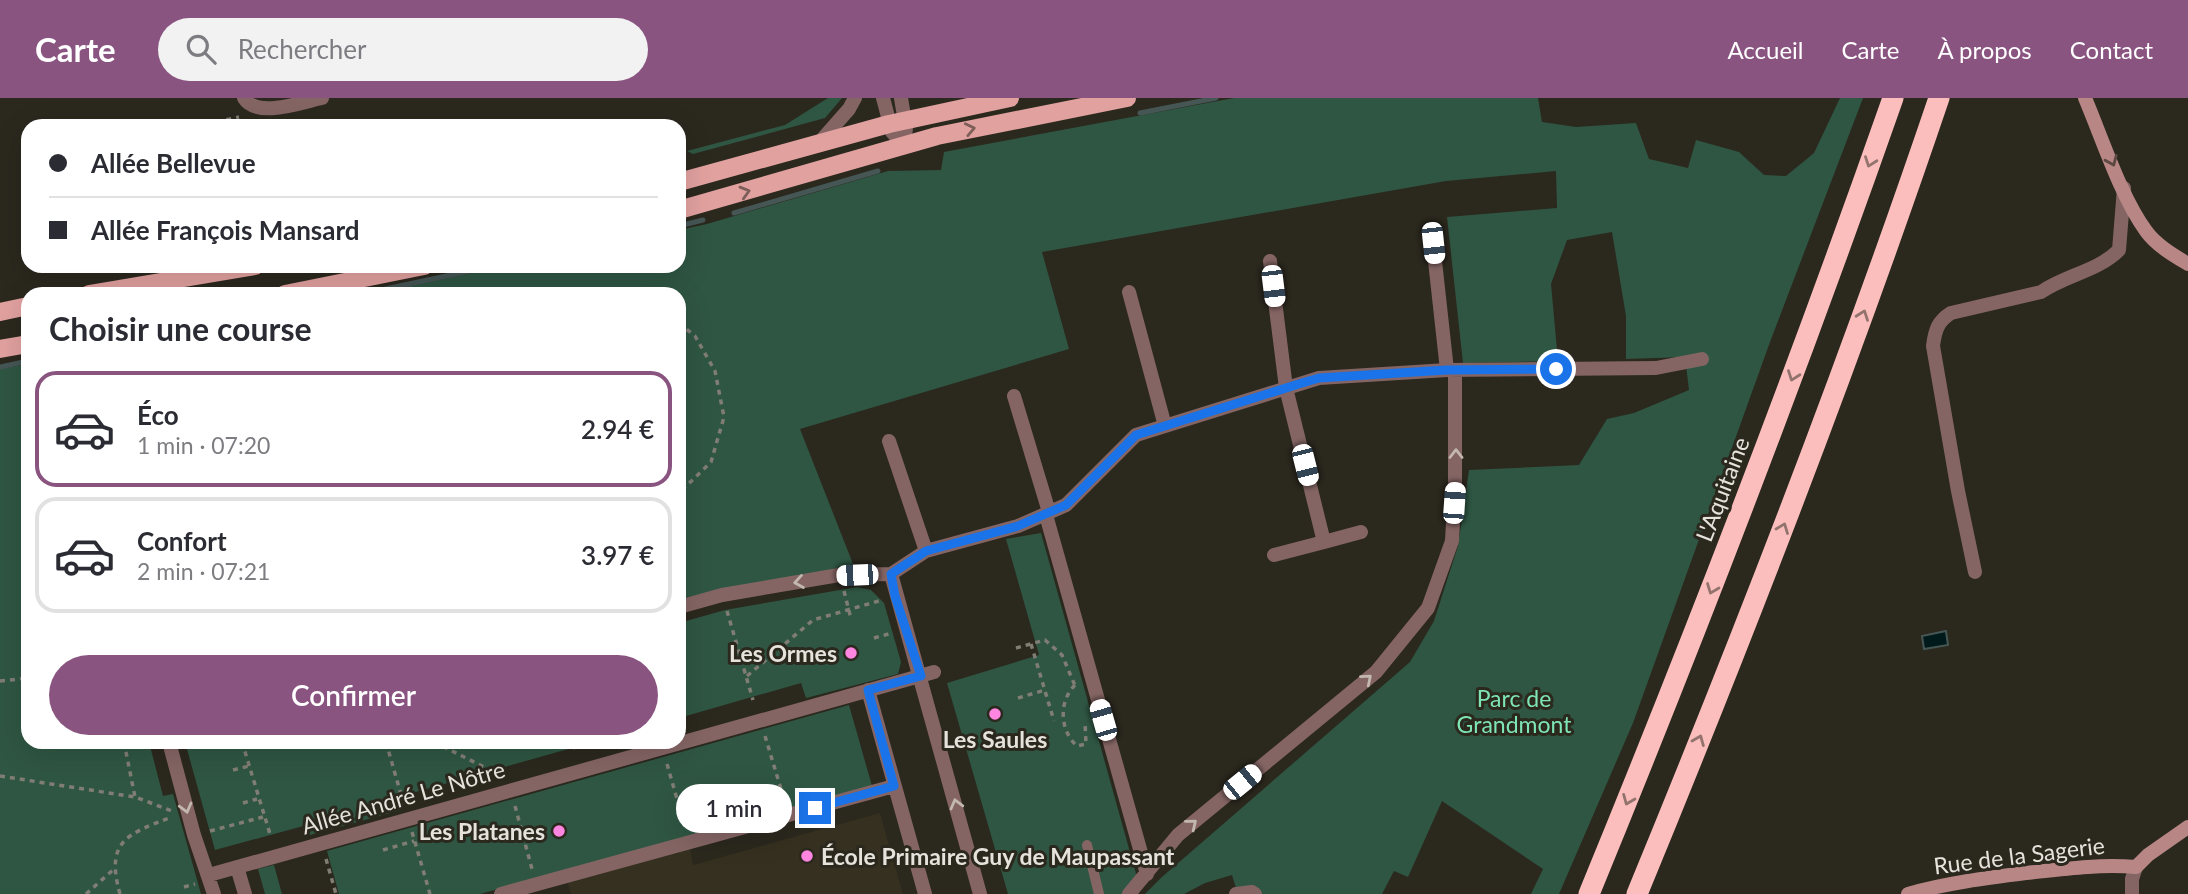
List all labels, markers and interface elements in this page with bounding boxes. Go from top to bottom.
search box [158,18,648,81]
text: Carte [35,29,116,69]
icon: search [182,30,220,68]
text: Rechercher [238,33,367,65]
text: Accueil [1727,35,1803,64]
text: Carte [1841,35,1899,64]
text: À propos [1937,35,2032,64]
text: Contact [2070,35,2153,64]
one-way arrow [964,123,976,138]
text: Allée Bellevue [91,147,256,179]
one-way arrow [2104,153,2118,166]
one-way arrow [1864,156,1878,168]
one-way arrow [738,185,750,200]
text: Allée François Mansard [91,214,360,246]
car [1421,221,1446,265]
car [1261,264,1286,308]
text: Choisir une course [49,309,312,348]
one-way arrow [1854,310,1868,322]
route start [1540,353,1572,385]
one-way arrow [1787,370,1801,382]
icon: car [53,398,116,461]
text: Éco [137,399,179,431]
text: 2.94 € [581,413,654,445]
text: 1 min · 07:20 [137,431,270,459]
street label: L'Aquitaine [1689,433,1755,545]
car [1290,442,1321,488]
one-way arrow [1448,448,1463,459]
car [1443,481,1466,525]
one-way arrow [1774,523,1788,535]
icon: car [53,524,116,587]
text: Confort [137,525,227,557]
text: 3.97 € [581,539,654,571]
text: 2 min · 07:21 [137,557,270,585]
car [836,564,879,586]
one-way arrow [793,574,805,589]
one-way arrow [1706,582,1720,594]
place label: Les Ormes [729,639,837,667]
marker: Les Ormes [843,645,859,661]
button: Confirmer [49,655,658,735]
one-way arrow [1359,675,1372,687]
park label: Parc de Grandmont [1457,684,1572,738]
car [1088,697,1119,743]
marker: Les Saules [987,706,1003,722]
place label: Les Saules [943,725,1047,753]
one-way arrow [1691,735,1705,747]
street label: Allée André Le Nôtre [298,755,508,839]
car [1220,761,1265,803]
callout: 1 min [675,784,790,832]
route end [799,792,831,824]
text: 1 min [706,794,762,822]
one-way arrow [1622,794,1636,806]
one-way arrow [949,799,964,811]
one-way arrow [178,802,193,814]
place label: Les Platanes [419,817,545,845]
one-way arrow [1184,819,1196,832]
marker: Les Platanes [551,823,567,839]
street label: Rue de la Sagerie [1932,831,2106,879]
place label: École Primaire Guy de Maupassant [821,842,1175,870]
marker: École Primaire Guy de Maupassant [799,848,815,864]

